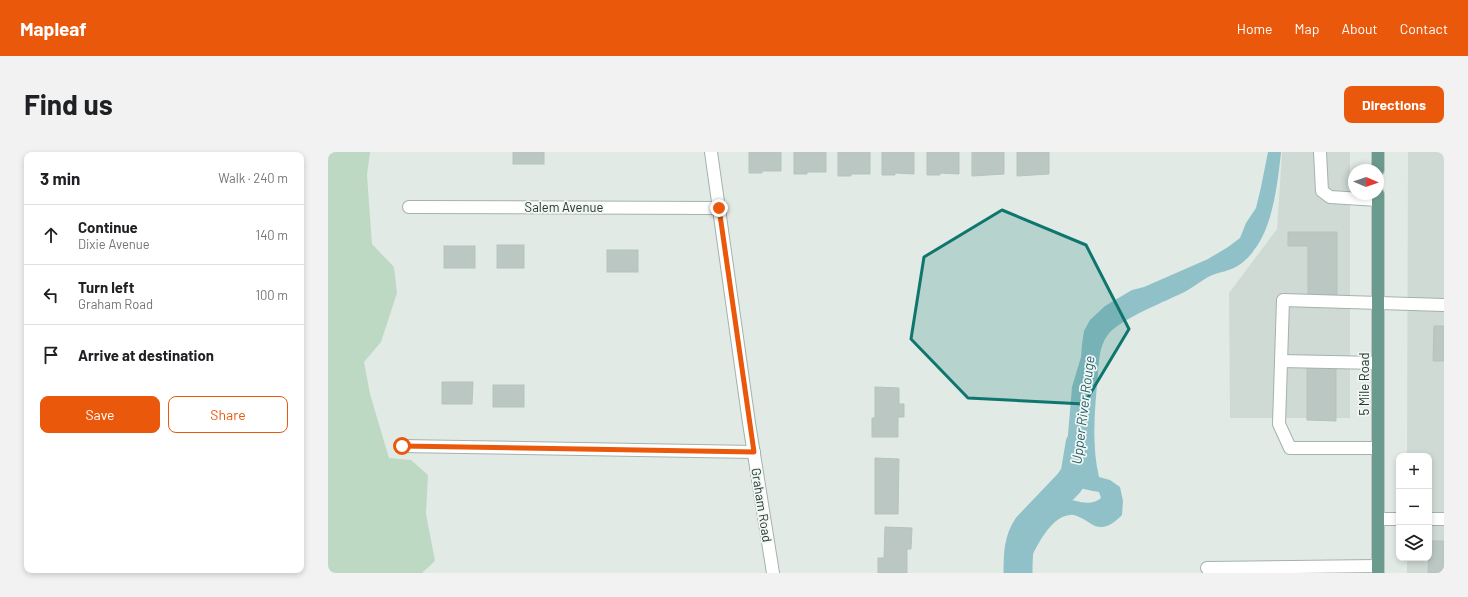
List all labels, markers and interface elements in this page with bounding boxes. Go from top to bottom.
text: Mapleaf [20,17,87,40]
text: Home [1237,20,1273,37]
text: Map [1295,20,1319,37]
text: About [1341,20,1378,37]
text: Contact [1400,20,1448,37]
button: Directions [1344,86,1444,123]
text: Find us [24,87,113,121]
north arrow [1348,164,1384,200]
text: 3 min [40,168,80,188]
text: Walk · 240 m [218,170,288,186]
street label: Salem Avenue [525,199,603,215]
route end [710,199,728,217]
text: Continue [78,218,138,236]
icon: ahead [40,224,62,246]
text: 140 m [256,227,288,243]
text: Dixie Avenue [78,236,150,252]
text: Turn left [78,278,134,296]
icon: left [40,284,62,306]
text: 100 m [255,287,288,303]
text: Graham Road [78,296,153,312]
icon: arrive [40,344,62,366]
text: Arrive at destination [78,346,214,364]
street label: 5 Mile Road [1356,352,1372,416]
water label: Upper River Rouge [1067,355,1098,465]
button: Save [40,396,160,433]
button: Share [168,396,288,433]
route start [393,437,411,455]
map controls [1396,453,1432,561]
button: + [1396,453,1432,489]
street label: Graham Road [748,467,776,543]
button: − [1396,489,1432,525]
button: layers [1396,525,1432,561]

